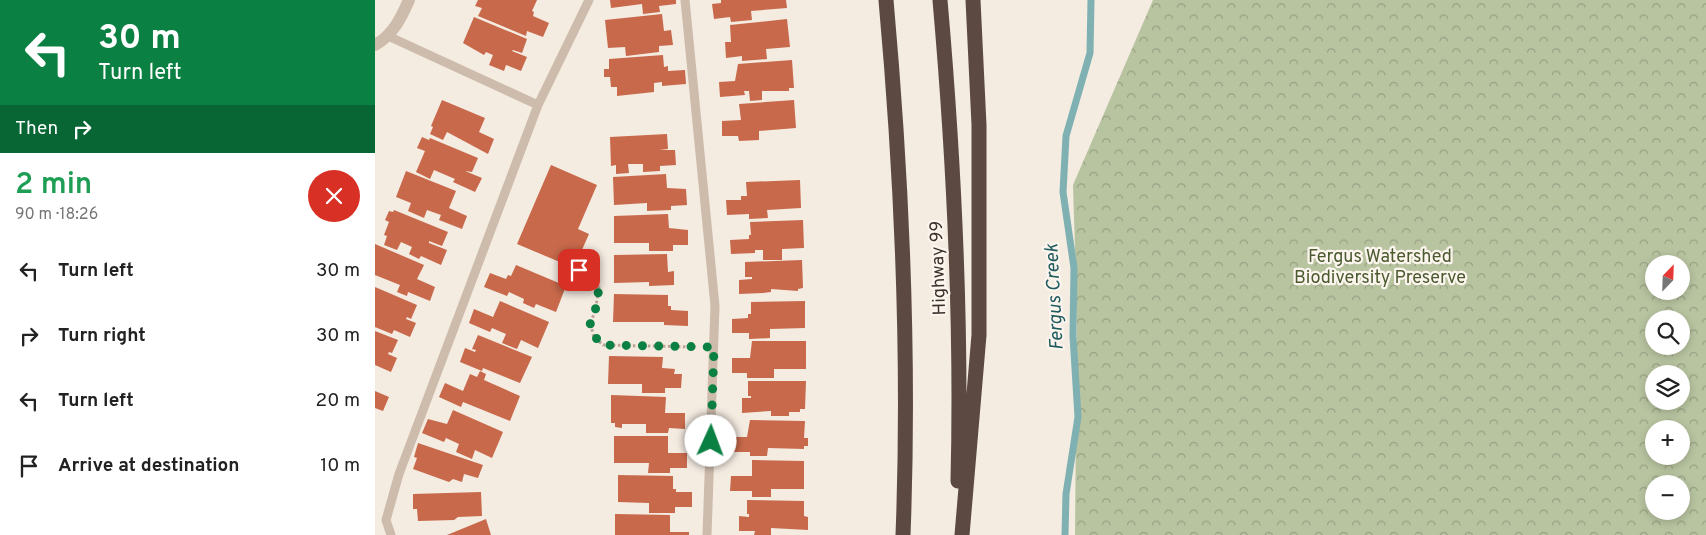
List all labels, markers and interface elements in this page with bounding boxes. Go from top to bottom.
text: 30 m [98,17,181,61]
icon: left [15,20,80,85]
text: Turn left [98,60,181,87]
icon: right [68,115,96,143]
text: Then [15,117,58,141]
text: 2 min [15,167,92,204]
button: close [308,170,360,222]
text: 90 m · 18:26 [15,205,98,225]
street label: Highway 99 [926,220,952,316]
water label: Fergus Creek [1040,243,1070,351]
park label: Fergus Watershed Biodiversity Preserve [1294,246,1466,290]
pin [558,249,600,291]
north arrow [1645,255,1690,300]
map controls [1645,255,1690,520]
icon: arrive [565,256,593,284]
icon: left [15,257,43,285]
text: Turn left [58,259,134,283]
text: 30 m [316,259,360,283]
button: search [1645,310,1690,355]
icon: right [15,322,43,350]
text: Turn right [58,324,146,348]
text: 30 m [316,324,360,348]
button: layers [1645,365,1690,410]
icon: left [15,387,43,415]
text: Turn left [58,389,134,413]
text: 20 m [316,389,360,413]
position arrow [684,414,736,466]
button: + [1645,420,1690,465]
icon: arrive [15,452,43,480]
text: Arrive at destination [58,454,239,478]
text: 10 m [320,454,360,478]
button: − [1645,475,1690,520]

